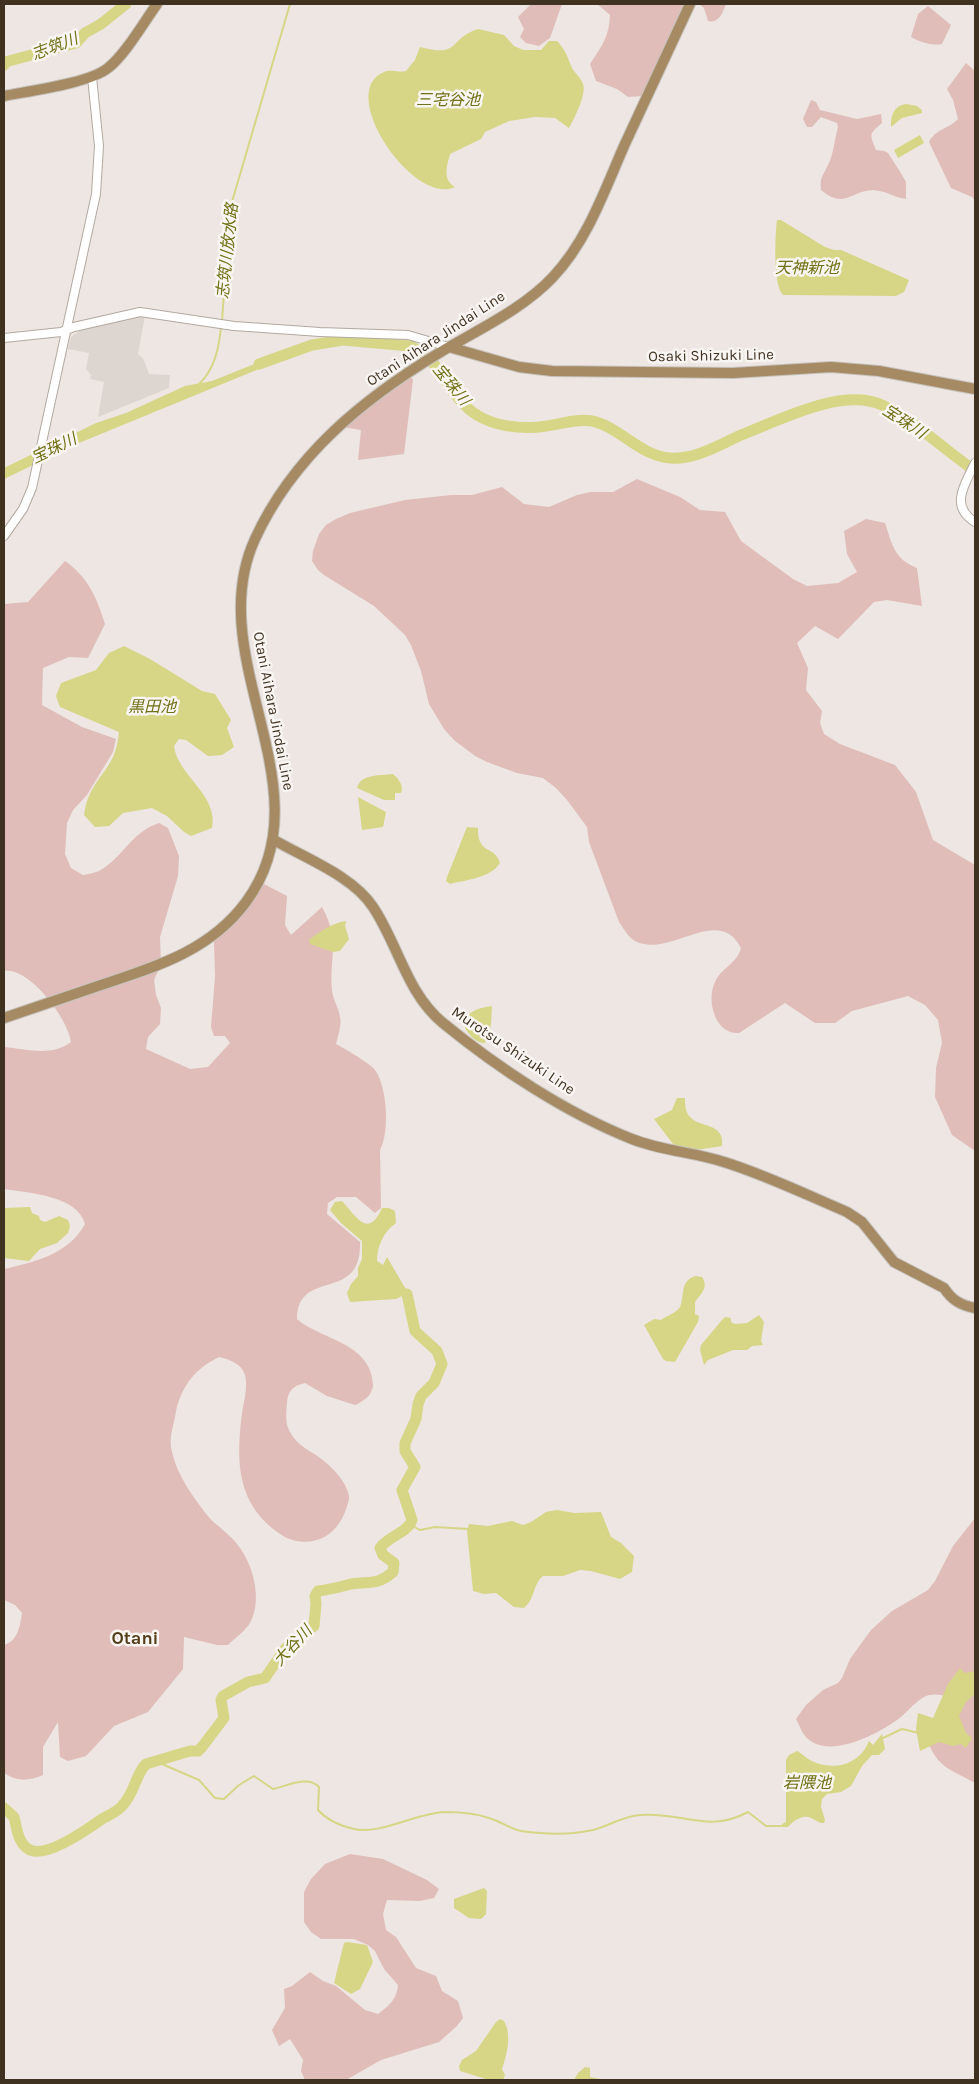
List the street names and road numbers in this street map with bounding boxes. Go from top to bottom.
street label: Otani Aihara Jindai Line [363,288,509,390]
street label: Osaki Shizuki Line [648,346,774,366]
street label: Otani Aihara Jindai Line [249,630,297,792]
street label: Murotsu Shizuki Line [448,1003,578,1099]

